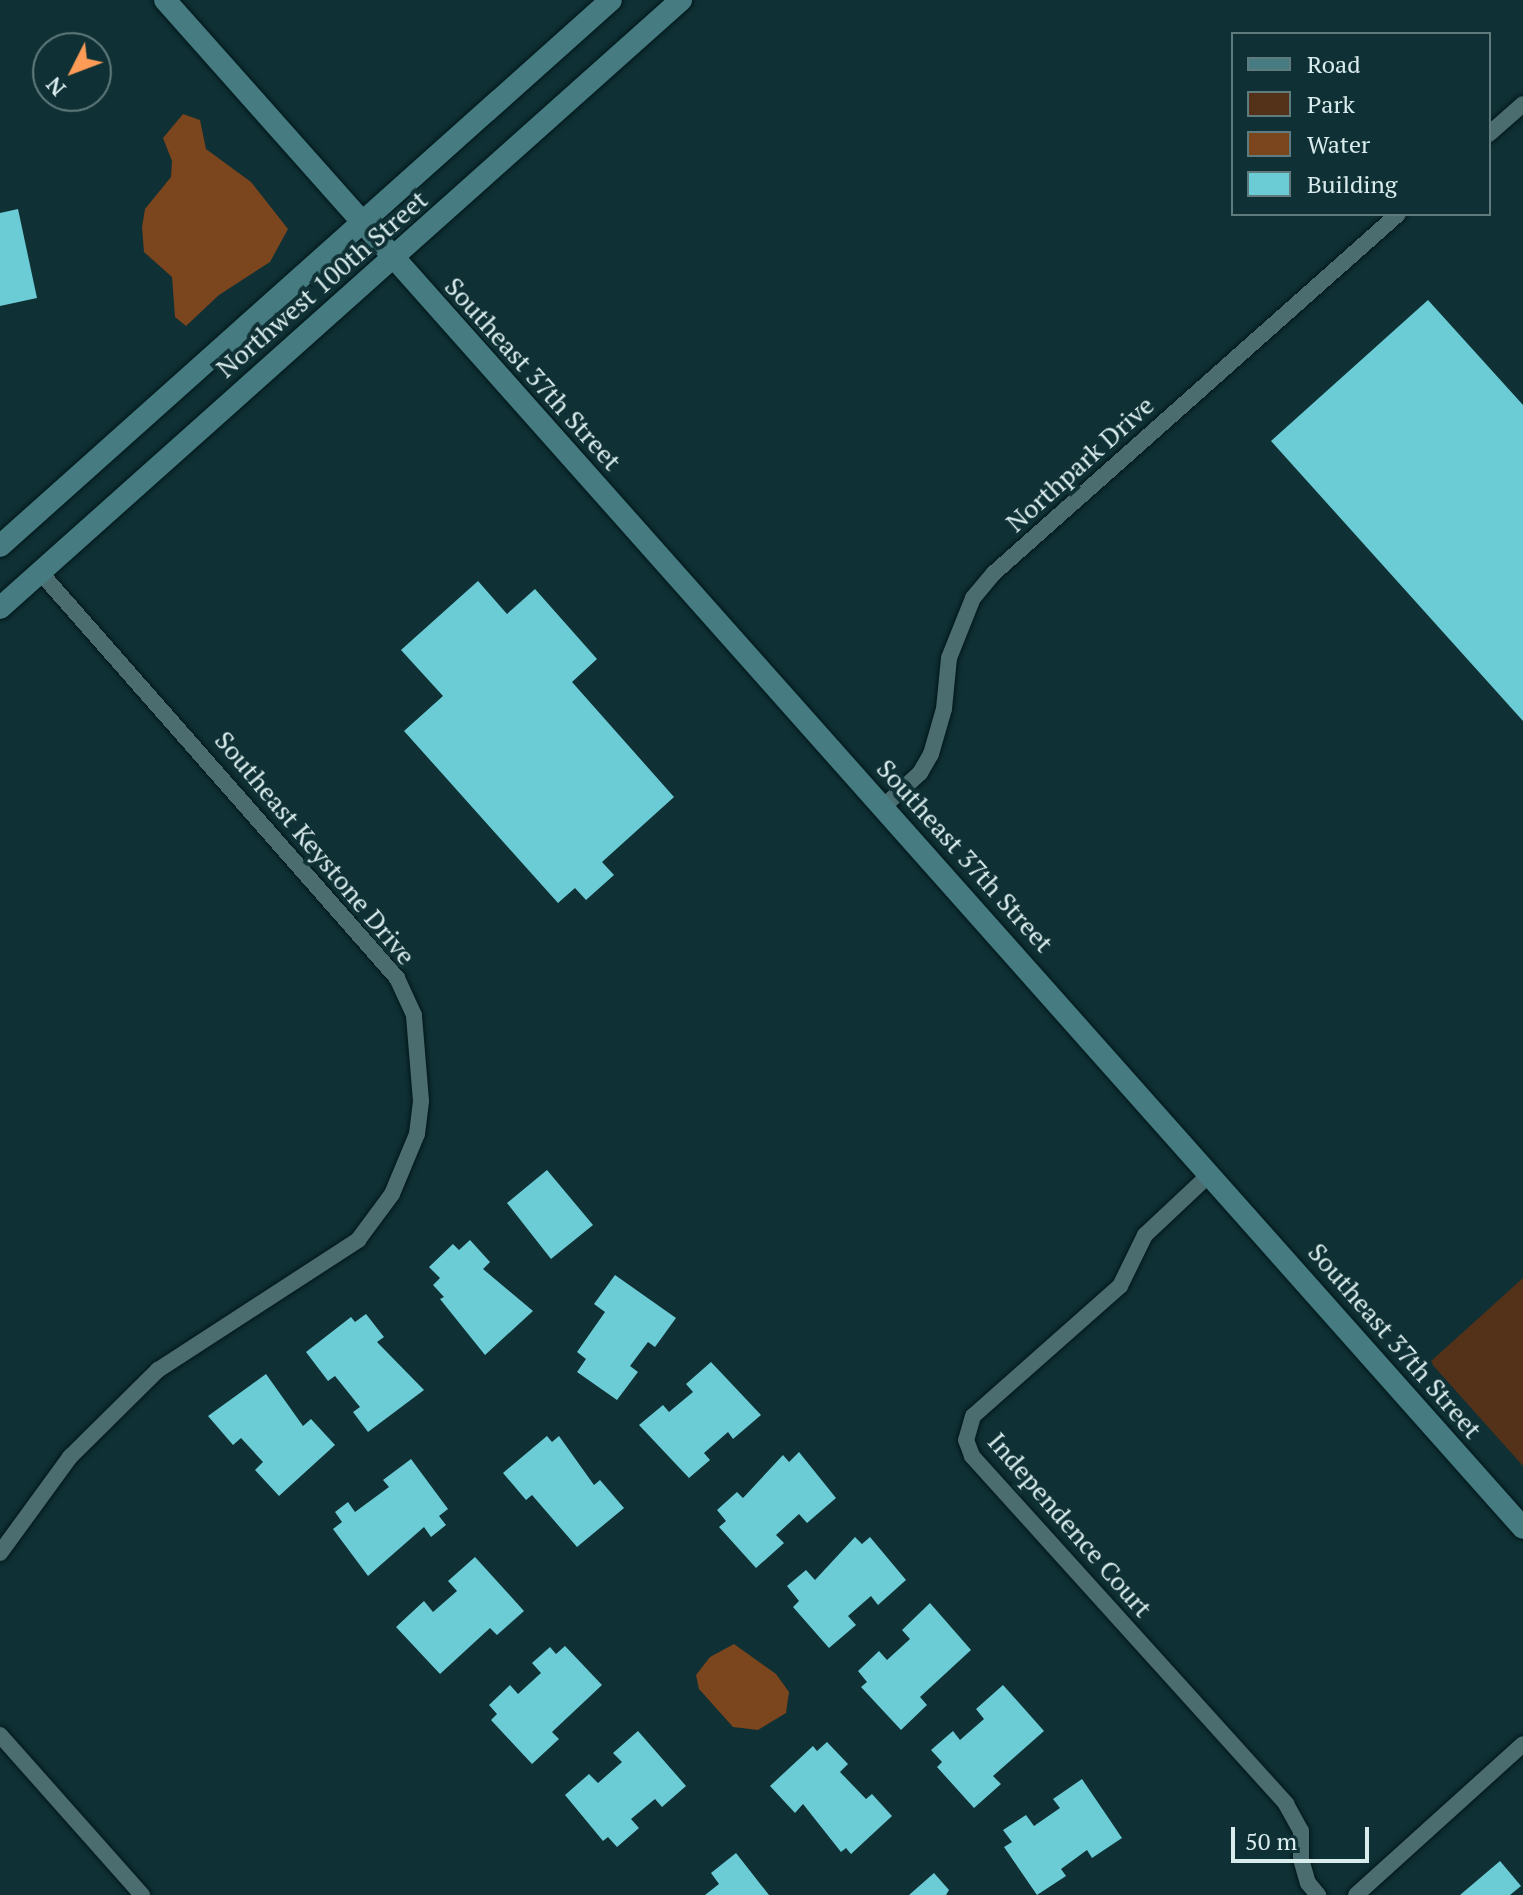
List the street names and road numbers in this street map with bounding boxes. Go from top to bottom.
street label: Northwest 100th Street [210,184,434,384]
street label: Southeast 37th Street [438,271,628,477]
street label: Northpark Drive [1000,390,1160,538]
street label: Southeast Keystone Drive [208,725,422,971]
street label: Southeast 37th Street [870,753,1060,959]
street label: Southeast 37th Street [1302,1237,1488,1445]
street label: Independence Court [981,1426,1159,1624]

